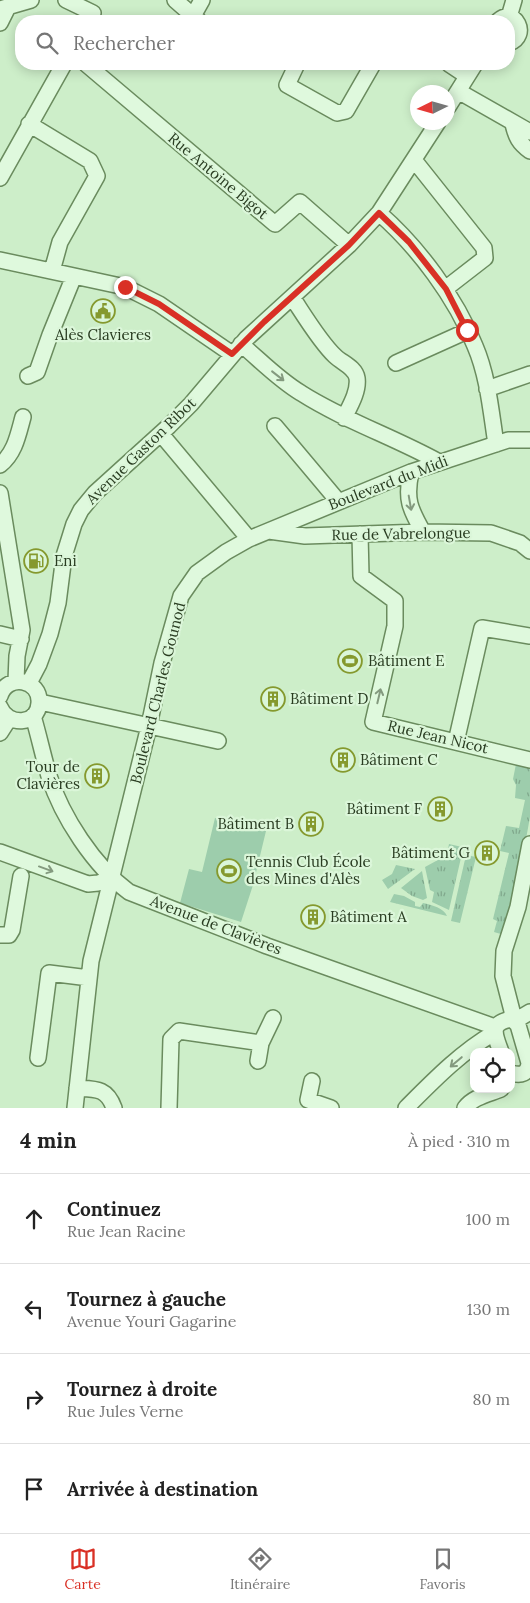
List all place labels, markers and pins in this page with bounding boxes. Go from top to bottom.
public building icon: Alès Clavieres [90,298,116,324]
place label: Alès Clavieres [54,325,151,344]
fuel station icon: Eni [23,548,49,574]
place label: Eni [54,551,77,570]
sports icon: Bâtiment E [337,648,363,674]
place label: Bâtiment E [368,651,445,670]
building icon: Bâtiment D [260,686,286,712]
place label: Bâtiment D [290,689,368,708]
building icon: Bâtiment C [330,747,356,773]
place label: Bâtiment C [360,750,438,769]
place label: Tour de Clavières [16,757,80,793]
building icon: Tour de Clavières [84,763,110,789]
building icon: Bâtiment F [427,796,453,822]
place label: Bâtiment F [347,799,422,818]
building icon: Bâtiment B [298,811,324,837]
place label: Bâtiment B [217,814,294,833]
building icon: Bâtiment G [474,840,500,866]
place label: Bâtiment G [391,843,471,862]
place label: Tennis Club École des Mines d'Alès [246,852,371,888]
sports icon: Tennis Club École des Mines d'Alès [216,858,242,884]
building icon: Bâtiment A [300,904,326,930]
place label: Bâtiment A [330,907,407,926]

